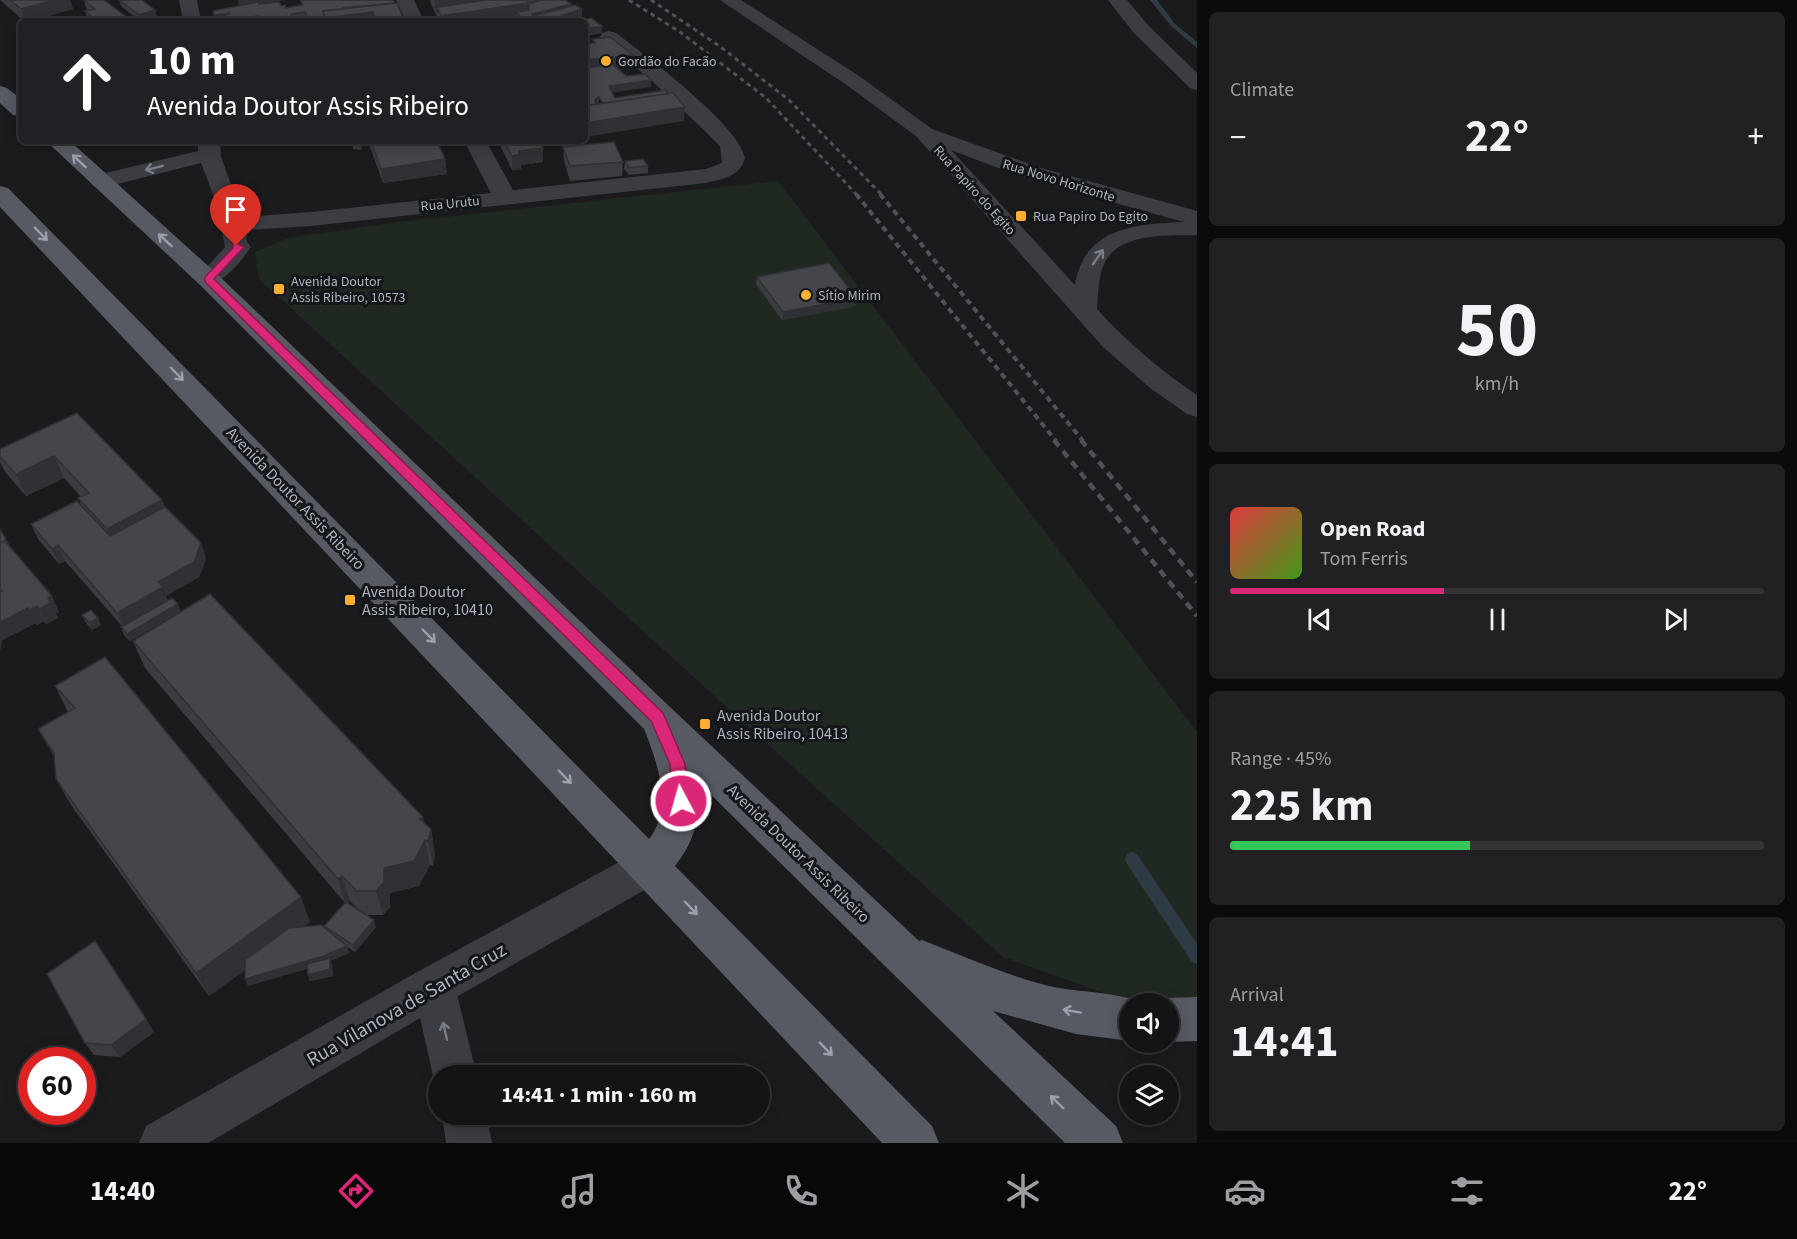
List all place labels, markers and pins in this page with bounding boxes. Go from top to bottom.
place label: Gordão do Facão [618,52,717,72]
marker: Gordão do Facão [599,54,613,68]
pin [210,184,261,246]
place label: Rua Papiro Do Egito [1033,207,1148,227]
marker: Rua Papiro Do Egito [1014,209,1028,223]
place label: Avenida Doutor Assis Ribeiro, 10573 [291,272,406,308]
marker: Avenida Doutor Assis Ribeiro, 10573 [272,282,286,296]
place label: Sítio Mirim [818,286,881,306]
marker: Sítio Mirim [799,288,813,302]
place label: Avenida Doutor Assis Ribeiro, 10410 [362,581,493,621]
marker: Avenida Doutor Assis Ribeiro, 10410 [343,593,357,607]
place label: Avenida Doutor Assis Ribeiro, 10413 [717,705,848,745]
marker: Avenida Doutor Assis Ribeiro, 10413 [698,717,712,731]

